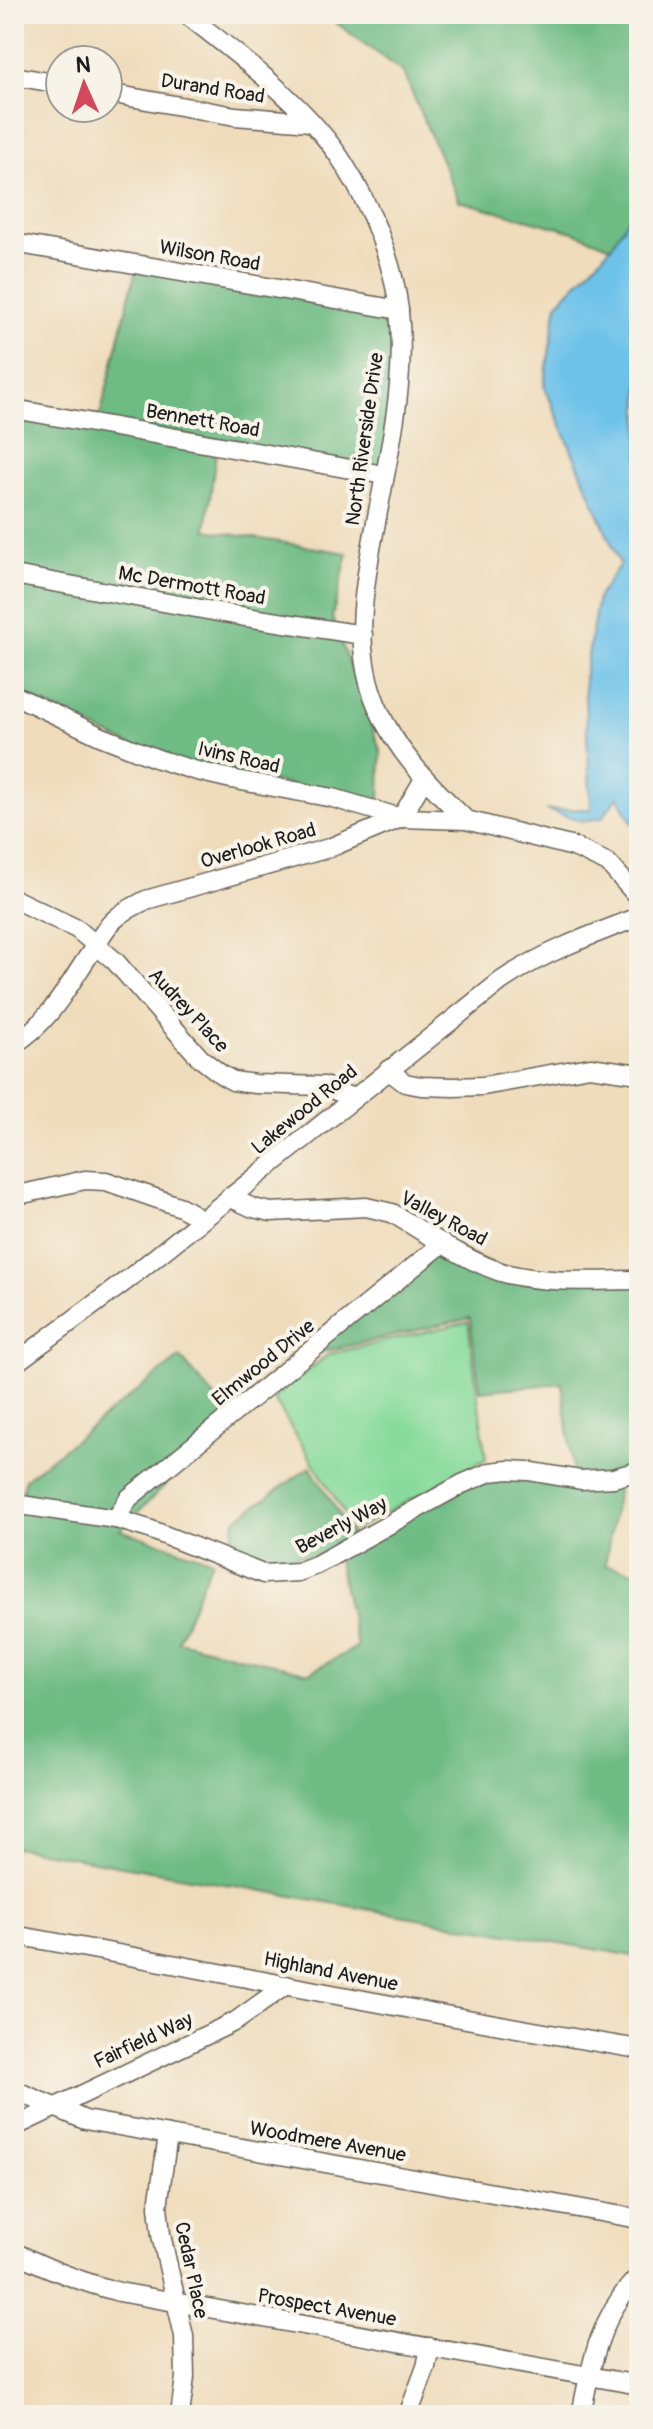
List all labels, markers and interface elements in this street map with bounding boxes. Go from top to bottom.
north arrow [44,44,124,124]
text: N [75,51,91,79]
street label: Durand Road [159,68,267,109]
street label: Wilson Road [158,234,262,277]
street label: North Riverside Drive [340,351,389,527]
street label: Bennett Road [144,398,262,443]
street label: Mc Dermott Road [116,560,267,611]
street label: Ivins Road [195,736,282,779]
street label: Overlook Road [197,817,319,874]
street label: Audrey Place [143,963,234,1058]
street label: Lakewood Road [246,1059,362,1160]
street label: Valley Road [396,1185,492,1252]
street label: Elmwood Drive [207,1313,320,1411]
street label: Beverly Way [291,1491,392,1560]
street label: Highland Avenue [262,1946,400,1997]
street label: Fairfield Way [90,2006,197,2074]
street label: Woodmere Avenue [248,2115,408,2168]
street label: Cedar Place [169,2220,214,2321]
street label: Prospect Avenue [256,2283,398,2332]

